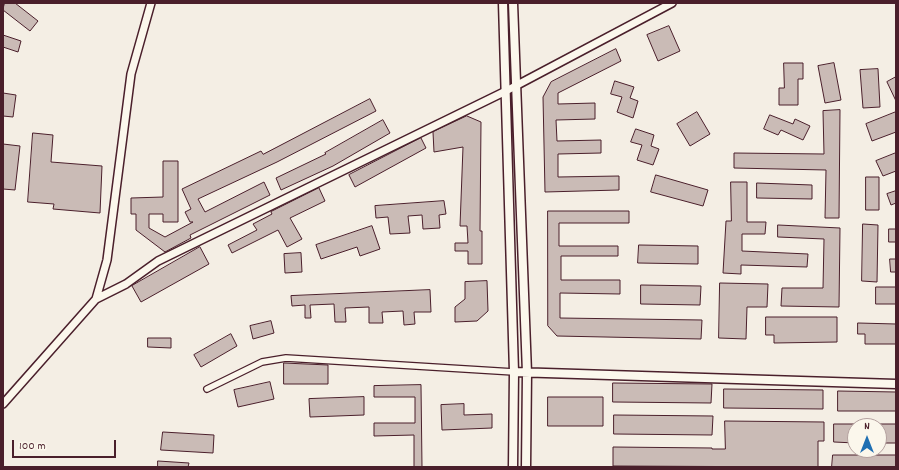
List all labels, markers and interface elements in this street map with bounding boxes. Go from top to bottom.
north arrow [847,418,887,458]
text: N [864,419,870,435]
scale bar [14,432,118,458]
text: 100 m [19,438,46,455]

